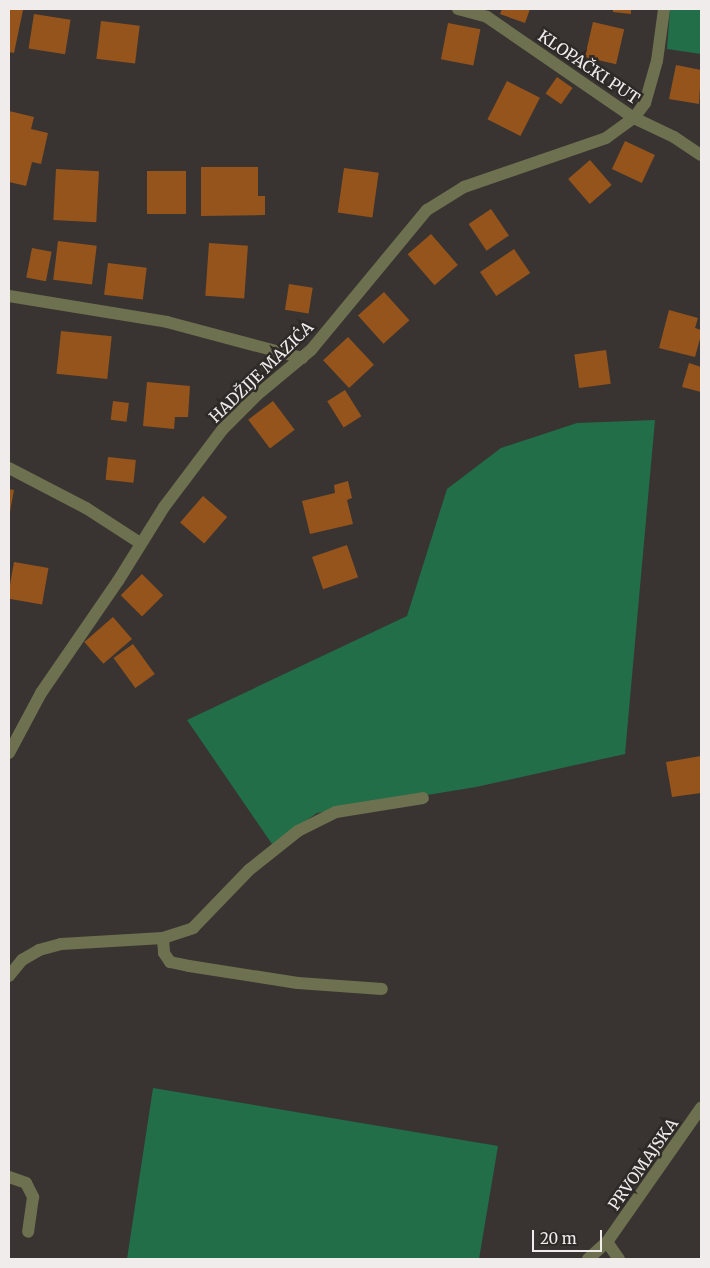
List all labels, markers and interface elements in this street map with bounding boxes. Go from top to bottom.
street label: KLOPAČKI PUT [535,26,643,108]
street label: HADŽIJE MAZIĆA [205,317,317,427]
street label: PRVOMAJSKA [604,1114,682,1214]
scale bar [535,1220,605,1252]
text: 20 m [540,1229,577,1248]

